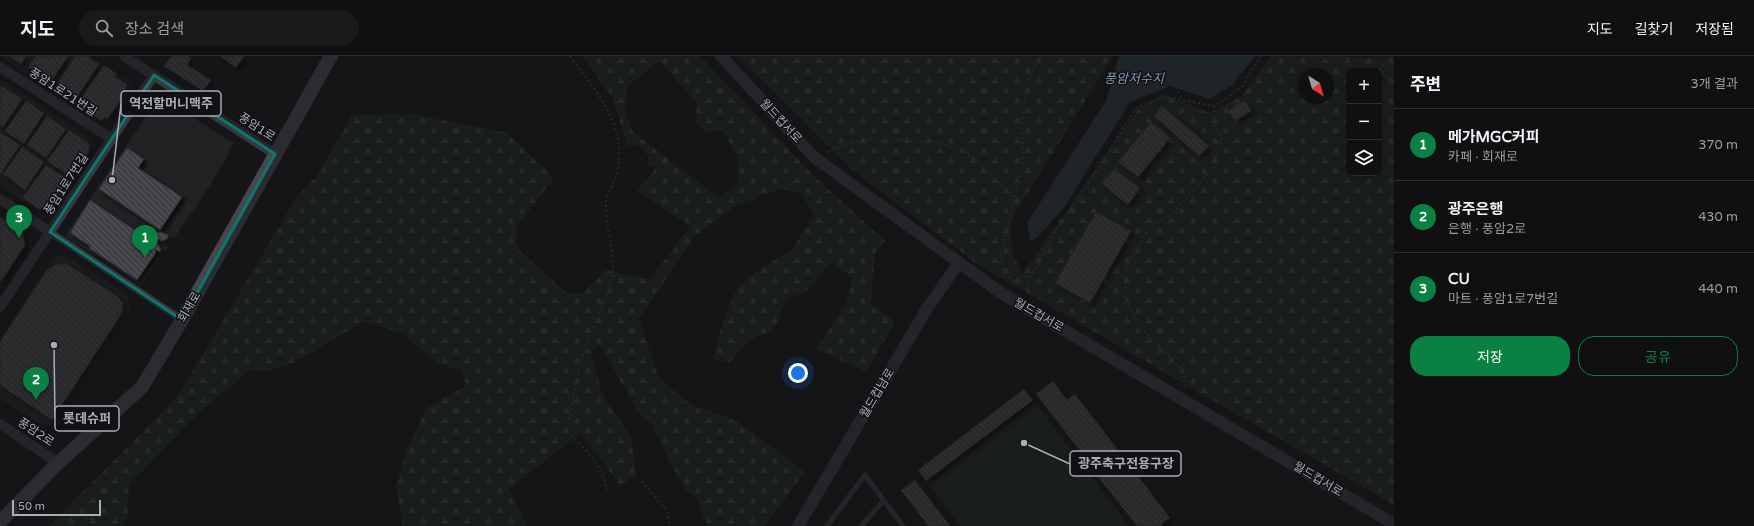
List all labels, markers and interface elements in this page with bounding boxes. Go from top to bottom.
search box [79,10,359,46]
icon: search [93,17,115,39]
text: 지도 [20,19,55,41]
text: 장소 검색 [125,20,184,38]
text: 지도 [1587,21,1613,38]
text: 길찾기 [1635,21,1673,38]
text: 저장됨 [1695,21,1734,38]
street label: 풍암1로21번길 [27,65,99,119]
north arrow [1298,68,1334,104]
map controls [1346,68,1382,176]
button: + [1346,68,1382,104]
water label: 풍암저수지 [1104,71,1165,87]
text: 주변 [1410,74,1441,95]
text: 3개 결과 [1691,76,1738,92]
callout: 역전할머니맥주 [121,91,221,116]
text: 역전할머니맥주 [129,96,213,112]
street label: 월드컵서로 [757,96,805,146]
button: − [1346,104,1382,140]
street label: 풍암1로 [236,110,278,144]
text: 메가MGC커피 [1448,128,1539,146]
text: 1 [1419,137,1427,153]
text: 370 m [1698,137,1738,153]
button: layers [1346,140,1382,176]
text: 카페 · 회재로 [1448,149,1518,165]
street label: 풍암1로7번길 [41,151,91,217]
text: 광주은행 [1448,200,1503,218]
pin: 3 [6,205,32,238]
text: 2 [1419,209,1427,225]
text: 430 m [1698,209,1738,225]
text: 은행 · 풍암2로 [1448,221,1526,237]
pin: 1 [132,225,158,258]
text: CU [1448,270,1470,288]
text: 3 [1419,281,1427,297]
text: 440 m [1698,281,1738,297]
street label: 회재로 [175,289,203,325]
text: 마트 · 풍암1로7번길 [1448,291,1558,307]
street label: 월드컵서로 [1012,295,1066,335]
button: 저장 [1410,336,1570,376]
button: 공유 [1578,336,1738,376]
your location [788,363,808,383]
street label: 월드컵남로 [857,366,897,420]
pin: 2 [23,367,49,400]
callout: 롯데슈퍼 [55,406,119,431]
text: 롯데슈퍼 [63,411,111,427]
street label: 풍암2로 [15,415,57,449]
callout: 광주축구전용구장 [1070,451,1181,476]
text: 광주축구전용구장 [1078,456,1174,472]
street label: 월드컵서로 [1291,459,1345,499]
scale bar [12,498,101,517]
text: 50 m [18,500,45,513]

